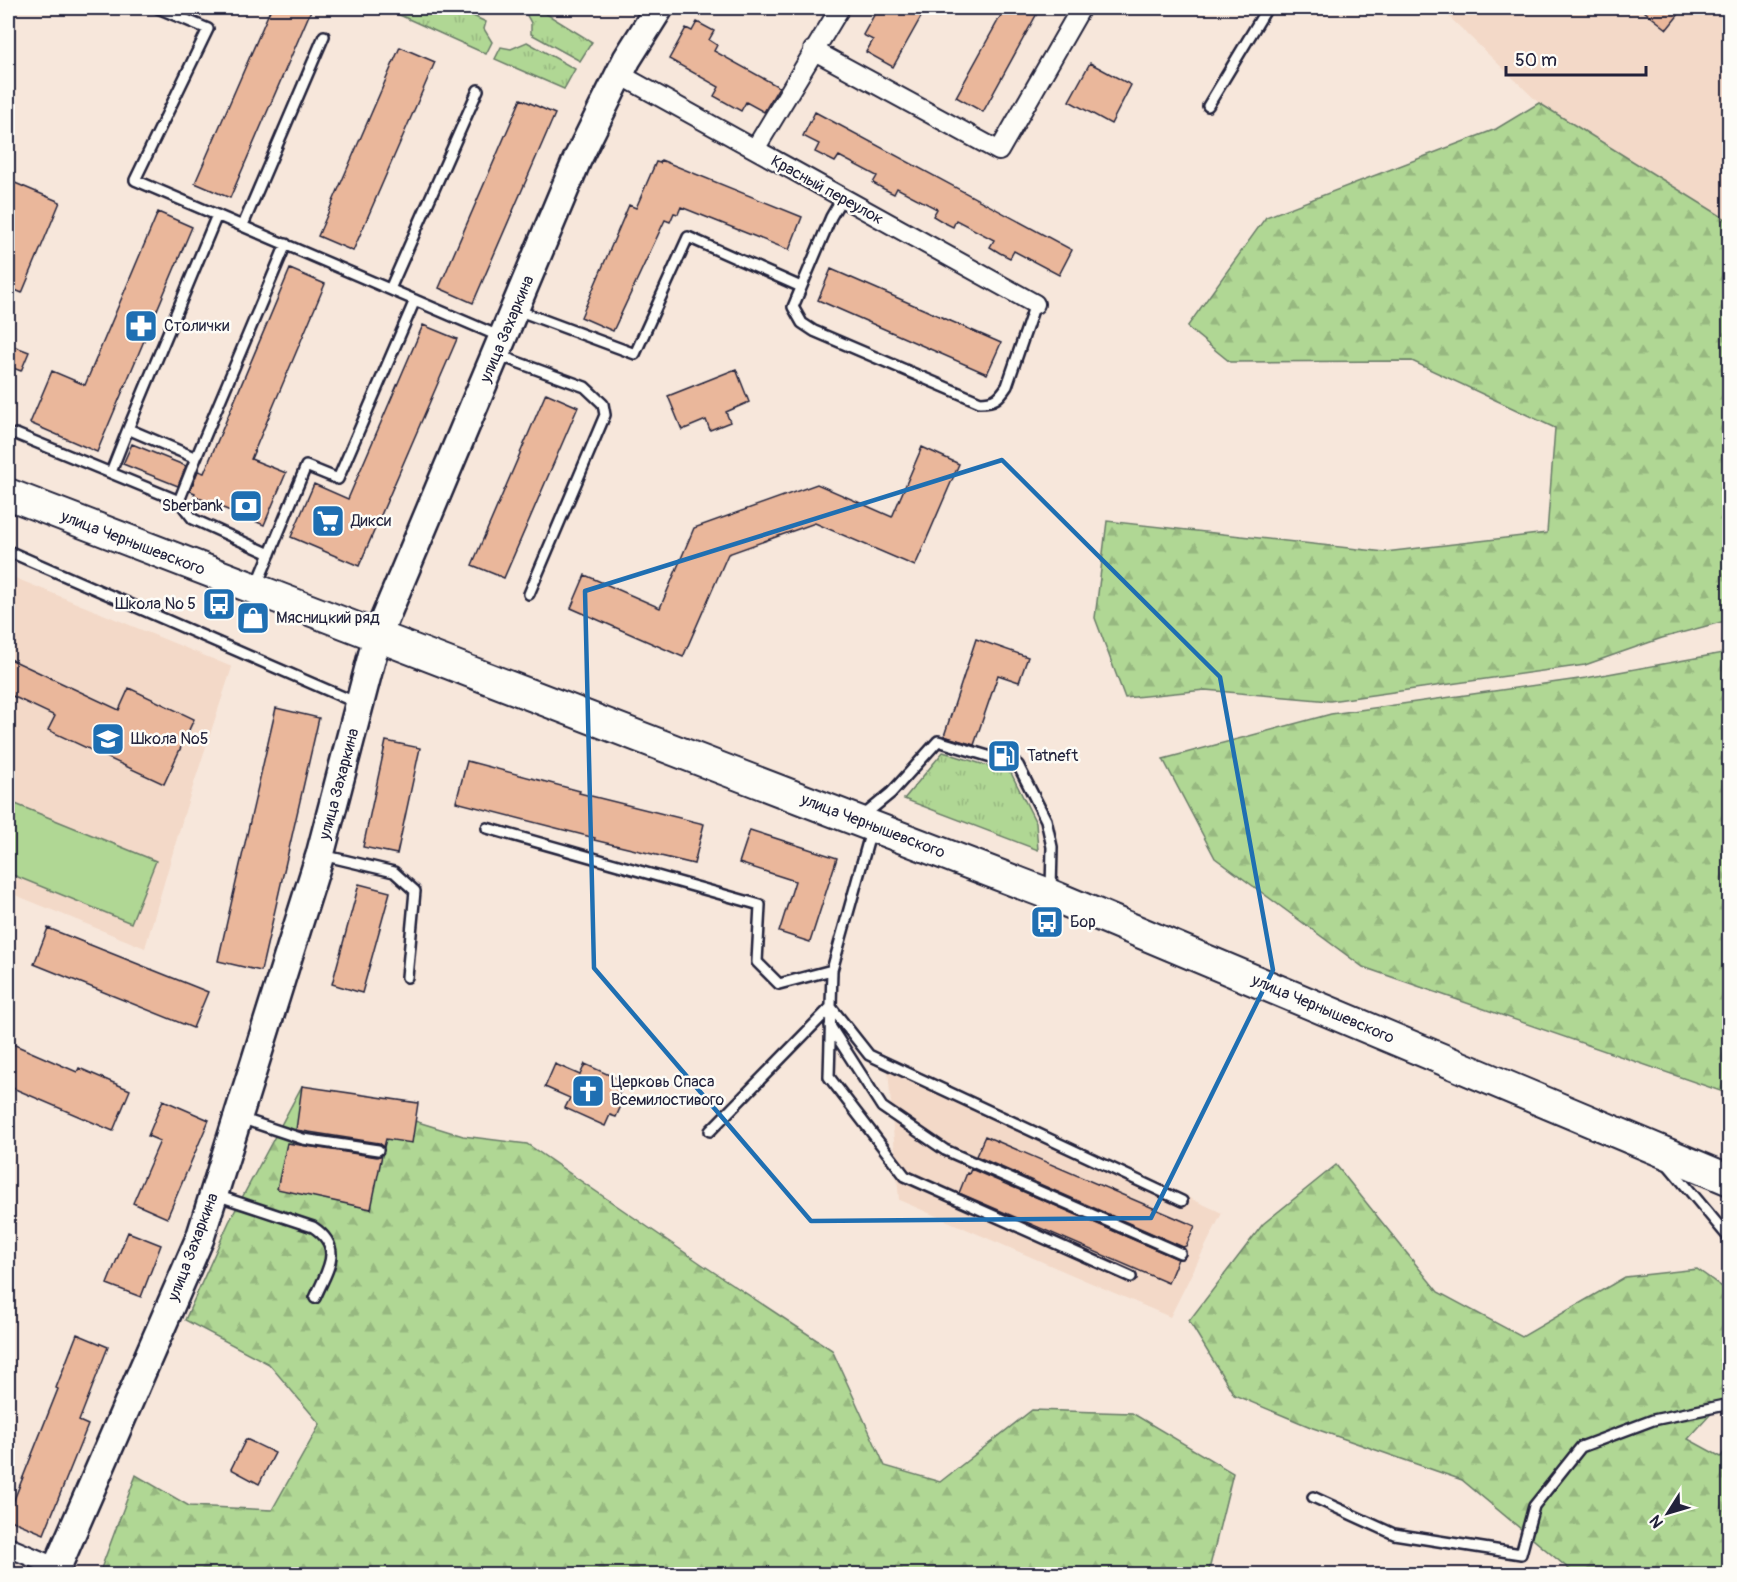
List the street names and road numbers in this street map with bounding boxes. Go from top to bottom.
street label: Красный переулок [767,151,887,229]
street label: улица Захаркина [475,273,539,386]
street label: улица Чернышевского [57,506,208,580]
street label: улица Захаркина [314,726,363,843]
street label: улица Чернышевского [797,789,948,863]
street label: улица Чернышевского [1248,970,1398,1048]
street label: улица Захаркина [163,1190,223,1305]

